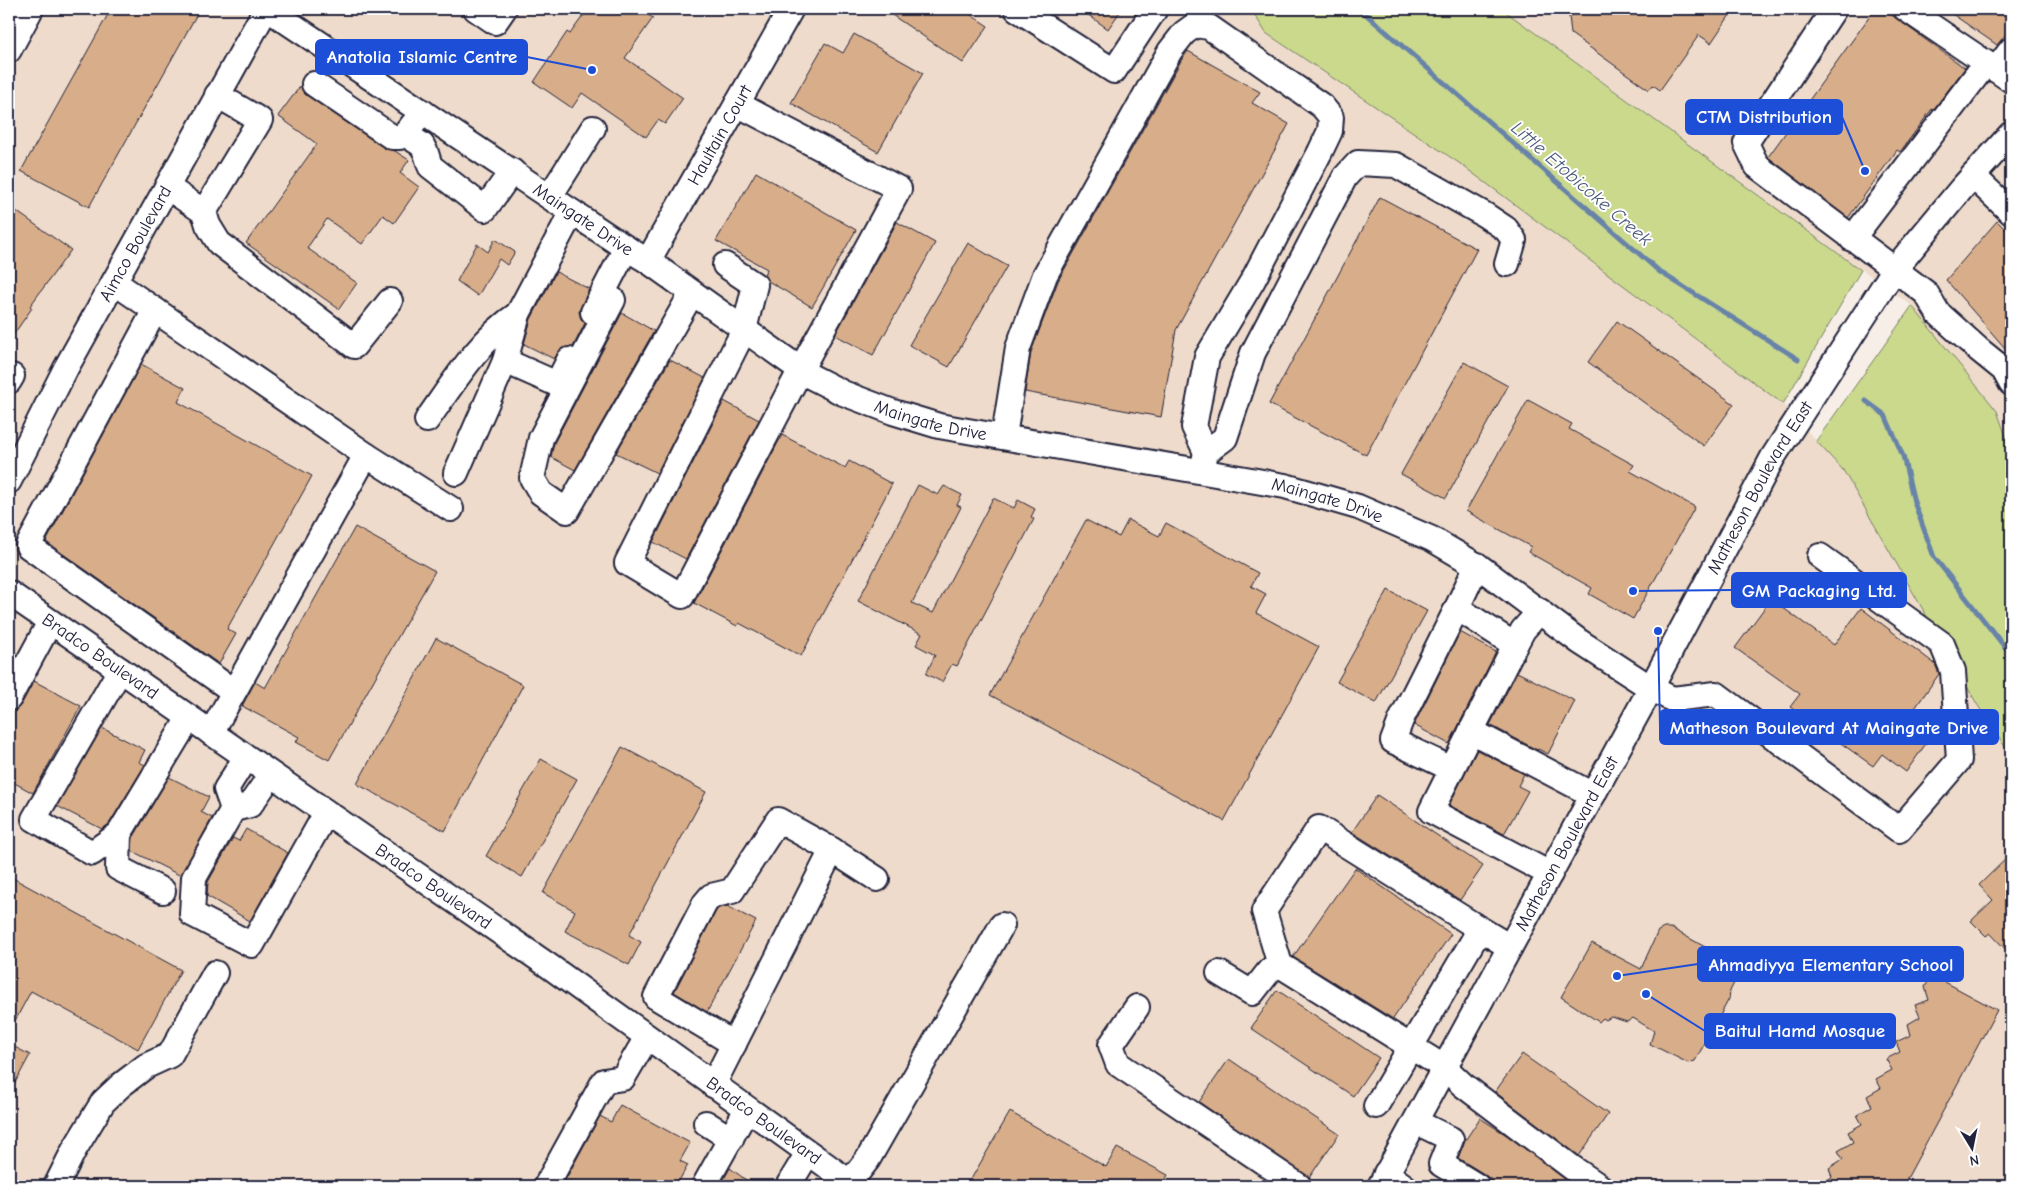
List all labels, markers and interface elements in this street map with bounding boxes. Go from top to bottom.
callout: Anatolia Islamic Centre [316,40,527,74]
text: Anatolia Islamic Centre [327,46,517,68]
street label: Haultain Court [683,81,757,189]
callout: CTM Distribution [1686,100,1842,134]
text: CTM Distribution [1696,106,1832,128]
water label: Little Etobicoke Creek [1507,117,1657,251]
street label: Maingate Drive [529,179,637,261]
street label: Aimco Boulevard [95,182,176,305]
street label: Maingate Drive [871,396,988,445]
street label: Matheson Boulevard East [1703,397,1818,578]
street label: Maingate Drive [1270,474,1386,528]
callout: GM Packaging Ltd. [1732,573,1906,607]
text: GM Packaging Ltd. [1742,580,1896,602]
street label: Bradco Boulevard [38,609,162,704]
callout: Matheson Boulevard At Maingate Drive [1660,710,1998,744]
text: Matheson Boulevard At Maingate Drive [1670,717,1988,739]
street label: Matheson Boulevard East [1511,752,1623,935]
street label: Bradco Boulevard [371,839,495,934]
callout: Ahmadiyya Elementary School [1698,947,1963,981]
text: Ahmadiyya Elementary School [1708,954,1954,976]
callout: Baitul Hamd Mosque [1705,1014,1895,1048]
text: Baitul Hamd Mosque [1715,1020,1885,1042]
street label: Bradco Boulevard [702,1073,825,1169]
north arrow [1948,1122,1998,1172]
text: N [1968,1151,1980,1169]

